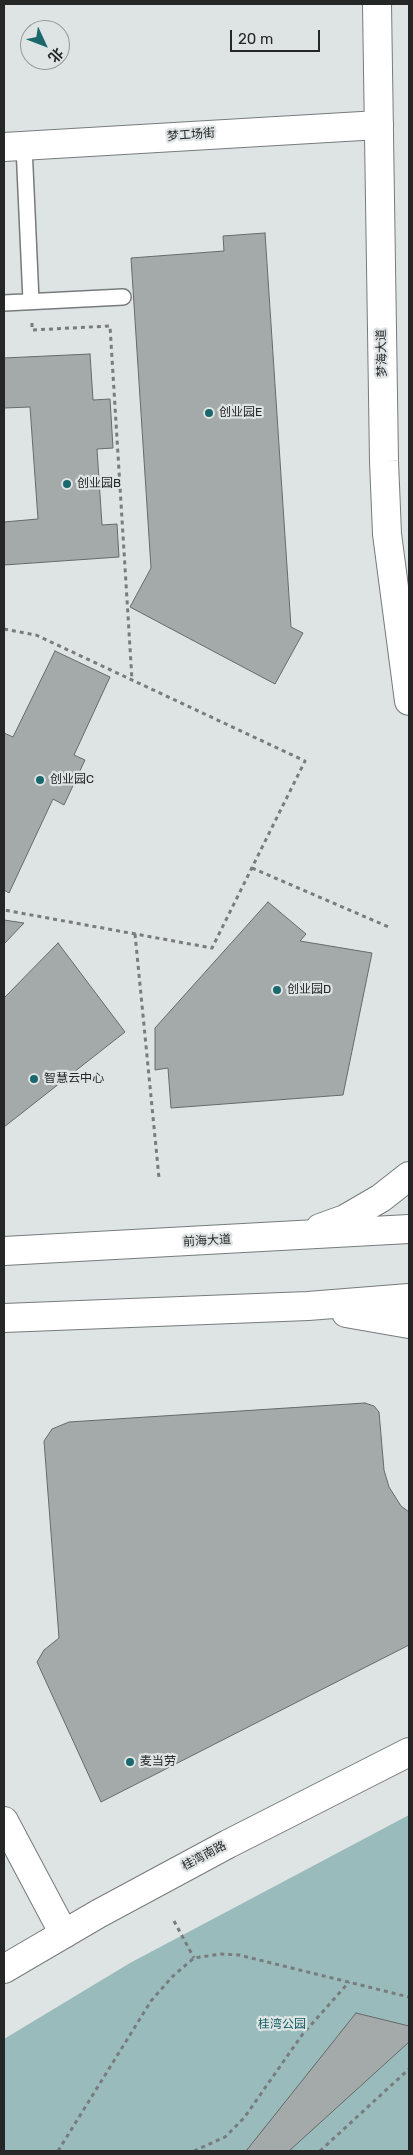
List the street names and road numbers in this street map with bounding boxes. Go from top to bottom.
street label: 梦工场街 [167,126,215,144]
street label: 梦海大道 [374,329,390,377]
street label: 前海大道 [183,1233,231,1249]
street label: 桂湾南路 [179,1838,229,1874]

